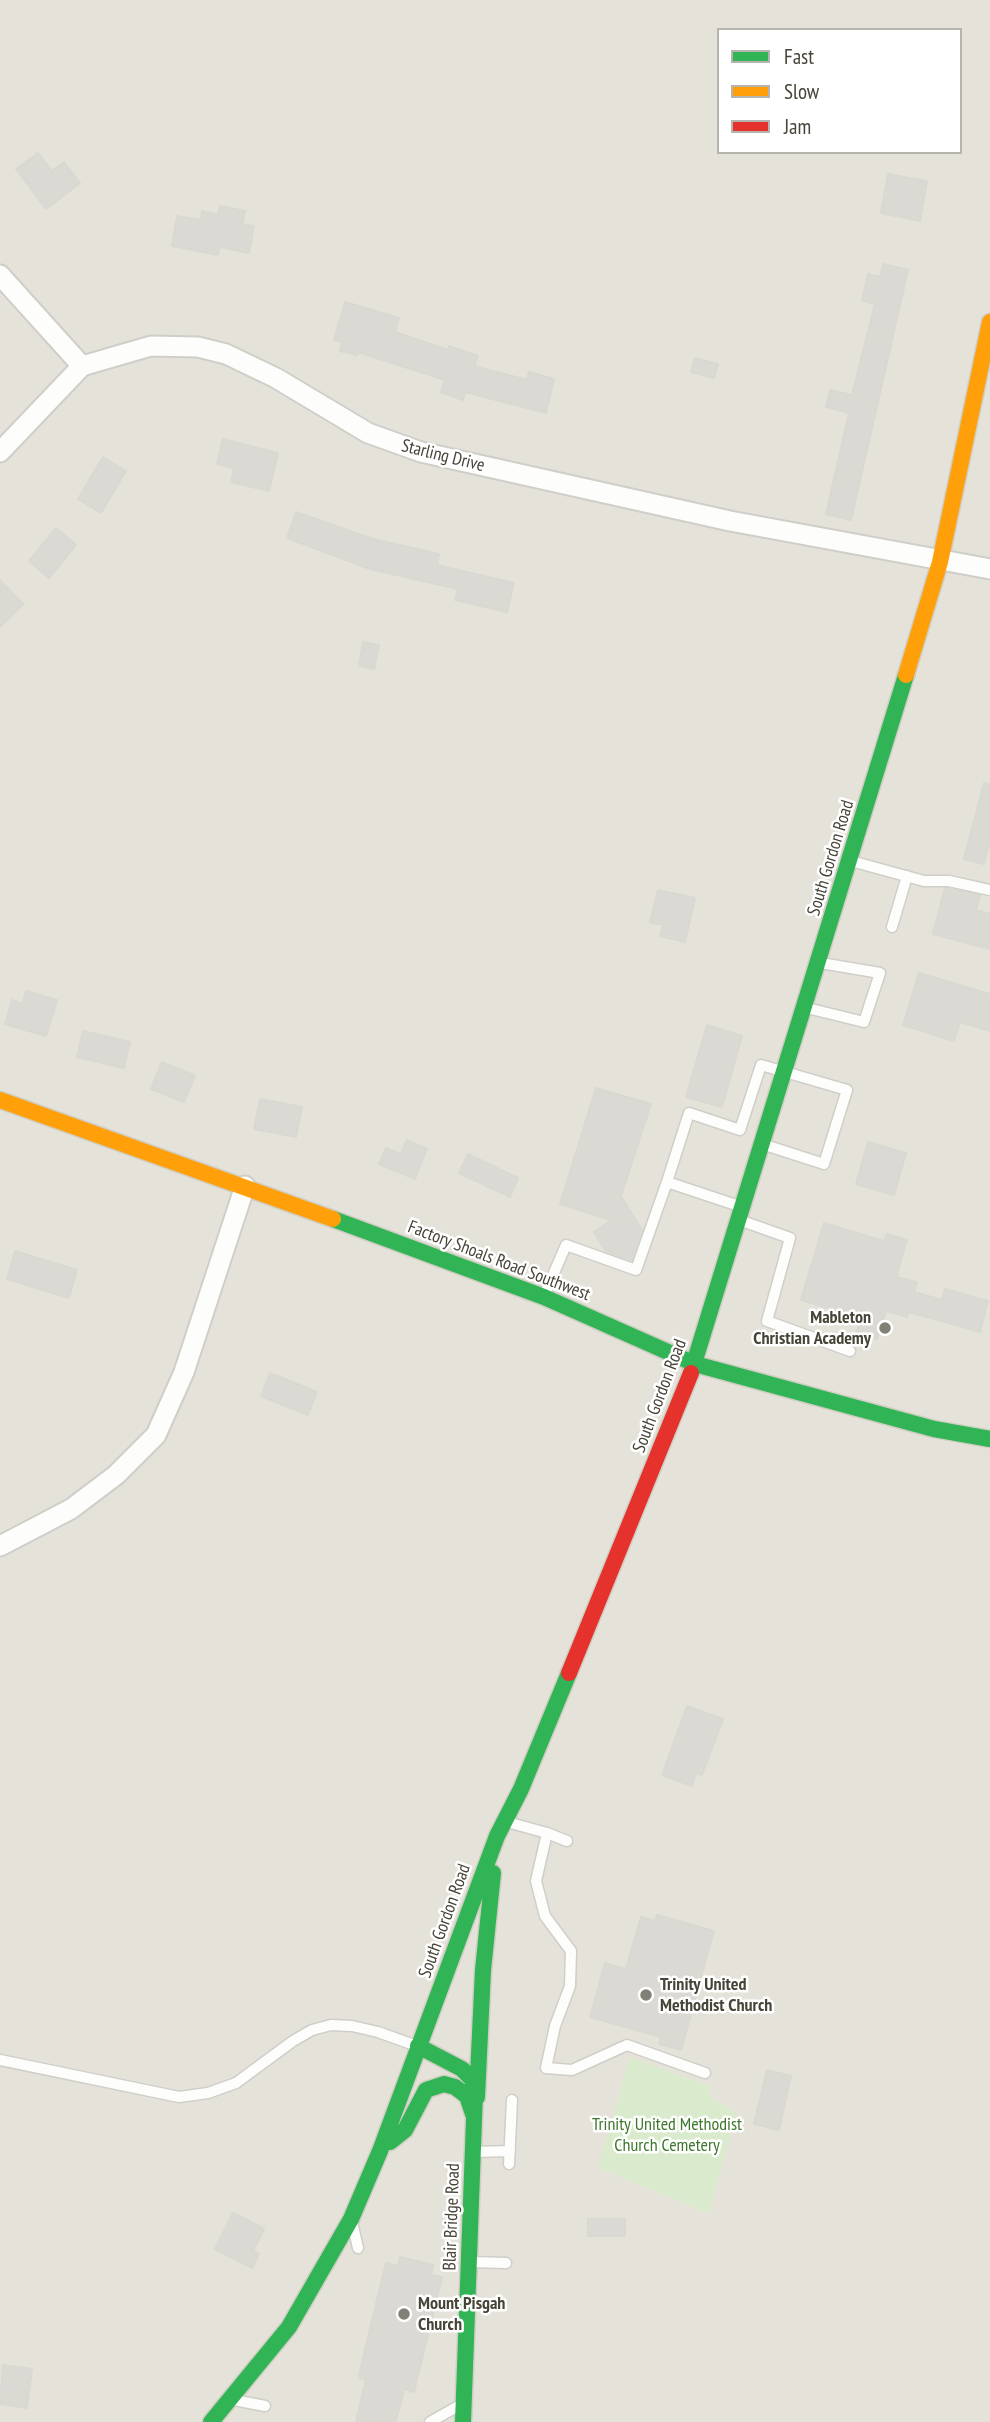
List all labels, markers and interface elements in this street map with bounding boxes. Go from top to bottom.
legend [717,28,962,154]
text: Fast [784,43,814,70]
text: Slow [784,78,819,105]
text: Jam [784,113,811,140]
street label: Starling Drive [399,435,487,477]
street label: South Gordon Road [803,798,859,918]
street label: Factory Shoals Road Southwest [405,1216,593,1306]
place label: Mableton Christian Academy [753,1307,871,1350]
marker: Mableton Christian Academy [877,1320,893,1336]
street label: South Gordon Road [628,1336,692,1456]
street label: South Gordon Road [414,1861,476,1981]
place label: Trinity United Methodist Church [660,1974,772,2016]
marker: Trinity United Methodist Church [638,1987,654,2003]
park label: Trinity United Methodist Church Cemetery [592,2114,742,2156]
street label: Blair Bridge Road [439,2163,465,2271]
place label: Mount Pisgah Church [418,2293,505,2336]
marker: Mount Pisgah Church [396,2306,412,2322]

